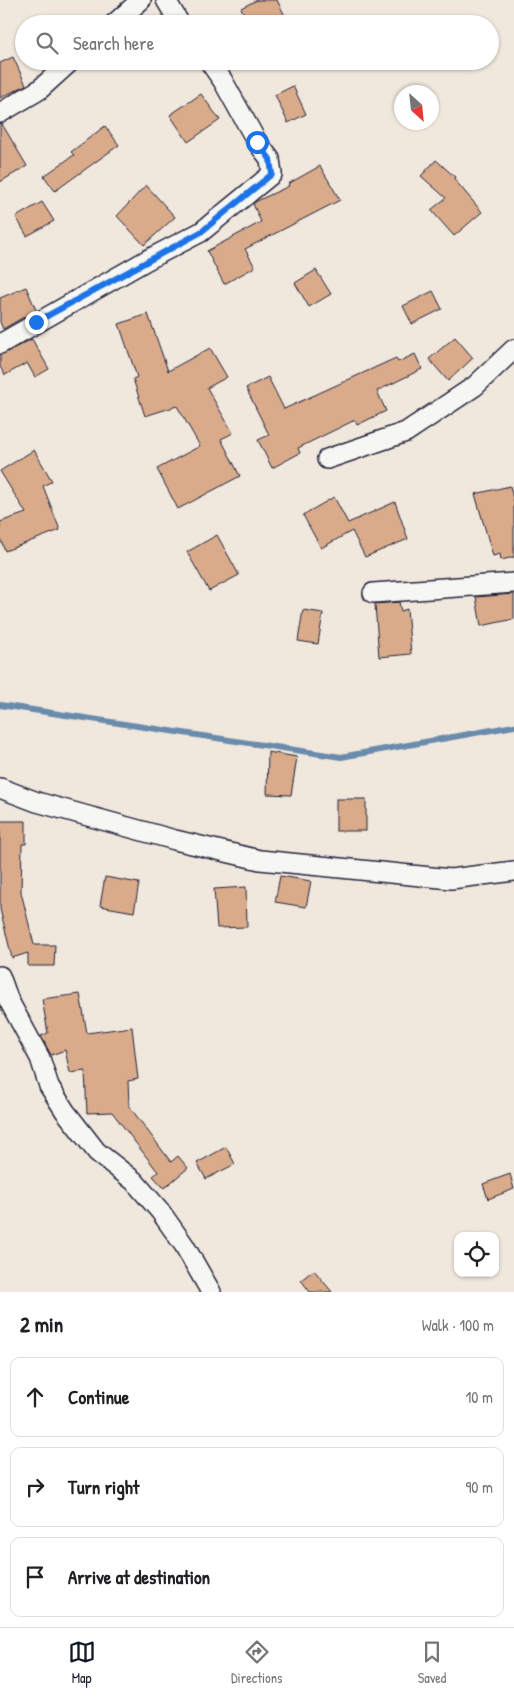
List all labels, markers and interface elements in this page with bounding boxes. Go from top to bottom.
search box [15,15,499,70]
icon: search [33,29,61,57]
text: Search here [73,30,154,56]
north arrow [394,85,439,130]
route start [246,131,269,154]
route end [25,311,48,334]
map controls [454,1232,499,1277]
button: locate [454,1232,499,1277]
text: 2 min [20,1310,63,1339]
text: Walk · 100 m [422,1314,494,1336]
icon: ahead [21,1383,49,1411]
text: Continue [68,1384,129,1410]
text: 10 m [465,1386,493,1408]
icon: right [21,1473,49,1501]
text: Turn right [68,1474,139,1500]
text: 90 m [465,1476,493,1498]
icon: arrive [21,1563,49,1591]
text: Arrive at destination [68,1564,210,1590]
tab: Map [68,1638,96,1687]
tab: Directions [231,1638,282,1687]
tab: Saved [418,1638,446,1687]

